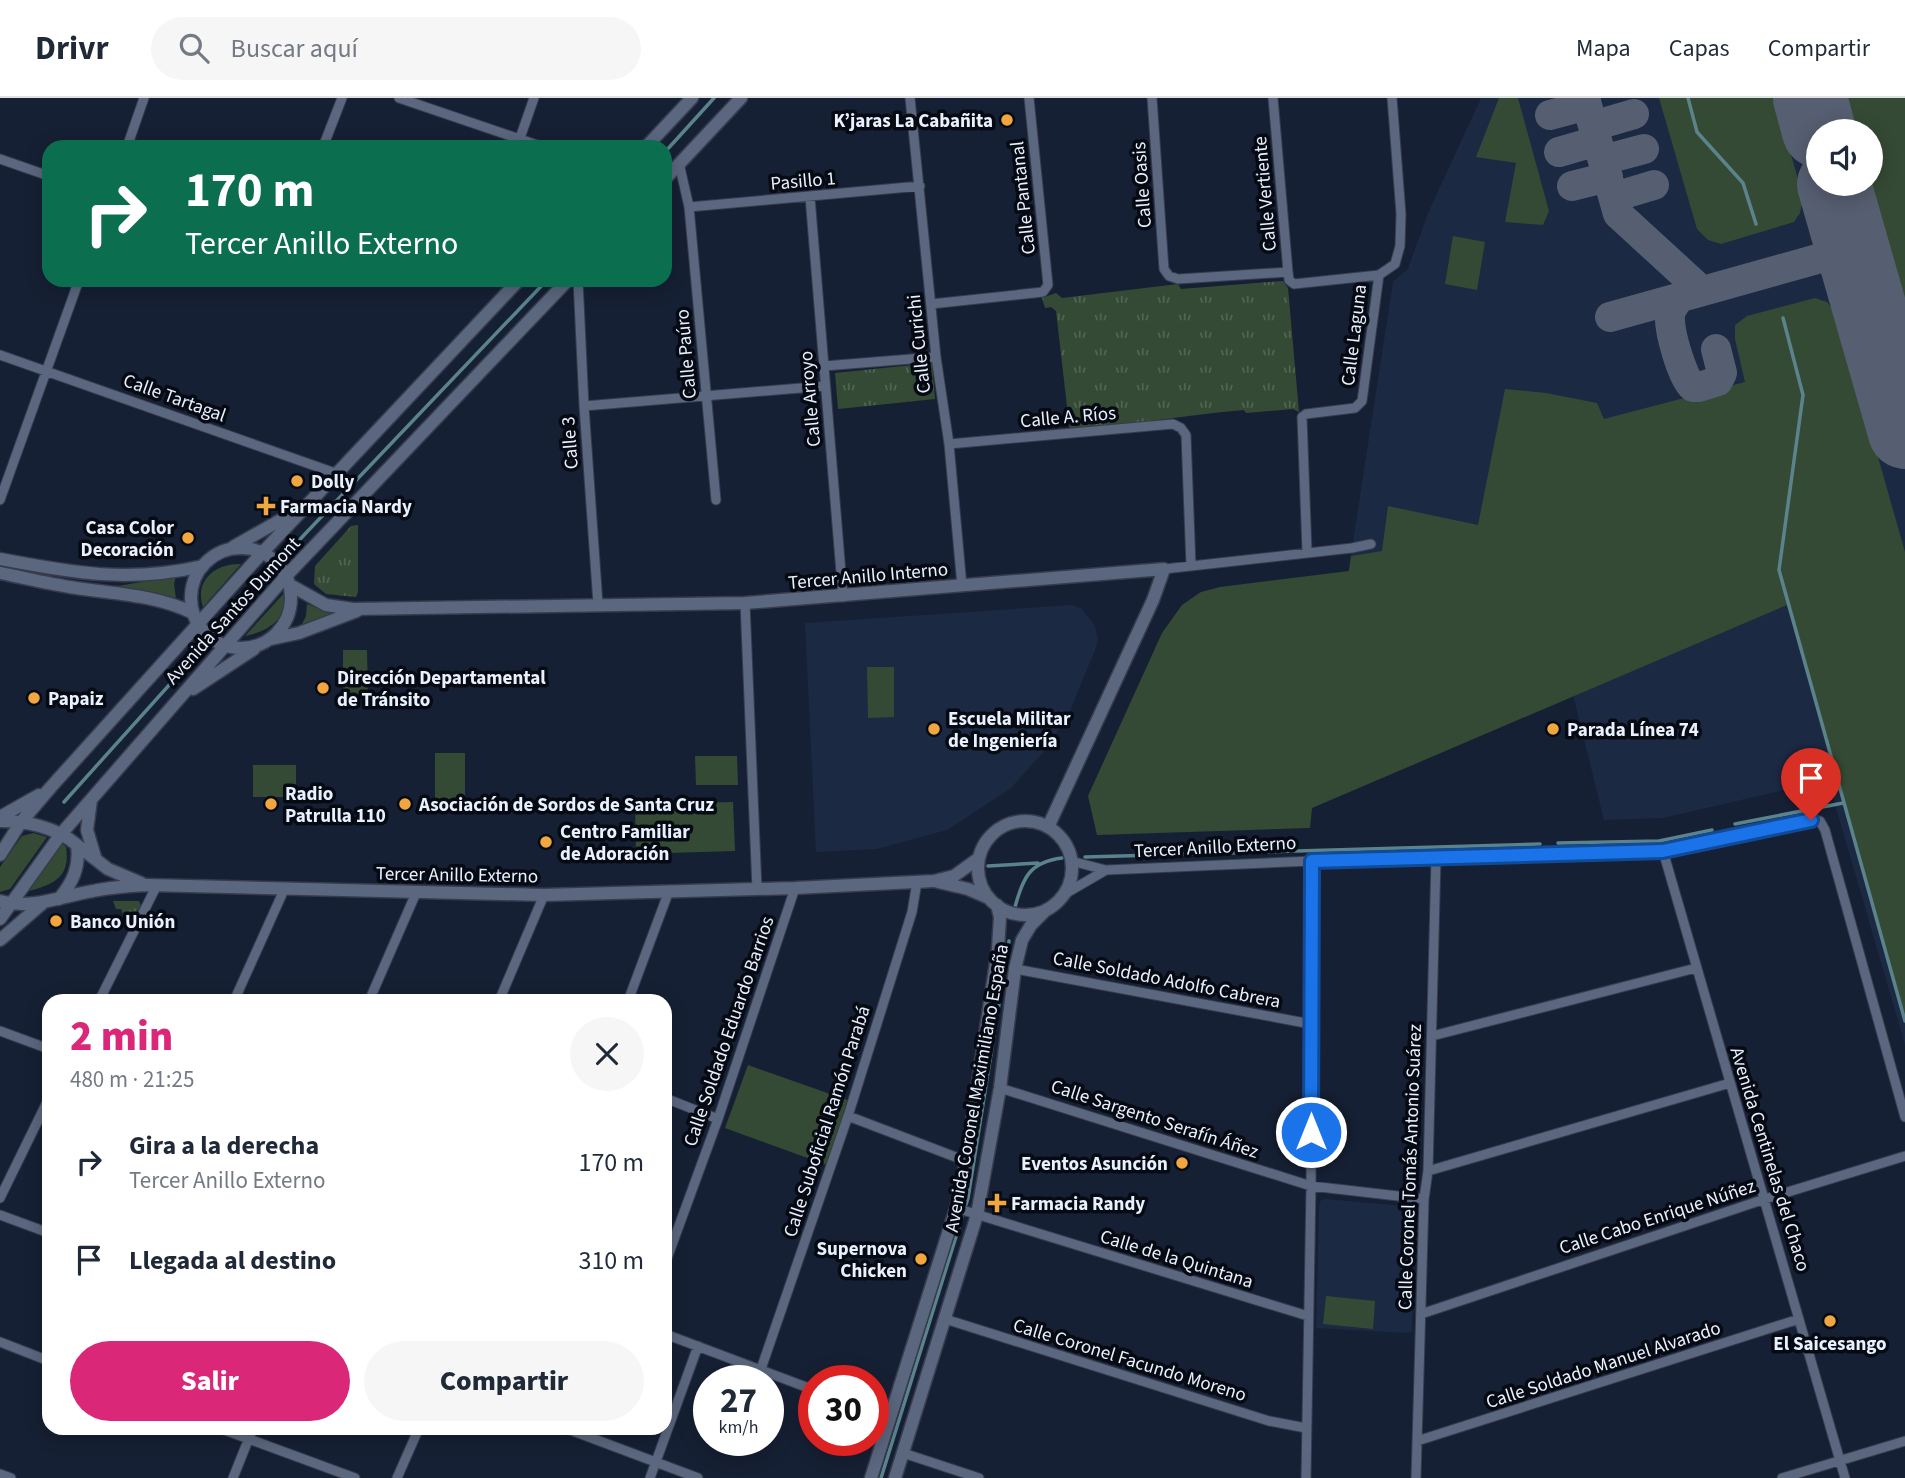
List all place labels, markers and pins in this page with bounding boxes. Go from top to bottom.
place label: K’jaras La Cabañita [834,108,993,135]
marker: K’jaras La Cabañita [999,112,1015,128]
place label: Dolly [311,469,354,496]
marker: Dolly [289,473,305,489]
place label: Farmacia Nardy [280,494,412,521]
marker: Farmacia Nardy [258,498,274,514]
place label: Casa Color Decoración [81,515,174,564]
marker: Casa Color Decoración [180,530,196,546]
place label: Dirección Departamental de Tránsito [337,665,546,714]
marker: Dirección Departamental de Tránsito [315,680,331,696]
place label: Papaiz [48,686,104,713]
marker: Papaiz [26,690,42,706]
place label: Escuela Militar de Ingeniería [948,706,1071,755]
place label: Parada Línea 74 [1567,717,1699,744]
marker: Escuela Militar de Ingeniería [926,721,942,737]
marker: Parada Línea 74 [1545,721,1561,737]
pin [1781,748,1841,820]
place label: Radio Patrulla 110 [285,781,386,830]
place label: Asociación de Sordos de Santa Cruz [418,792,714,819]
marker: Radio Patrulla 110 [263,796,279,812]
marker: Asociación de Sordos de Santa Cruz [397,796,413,812]
place label: Centro Familiar de Adoración [560,819,690,868]
marker: Centro Familiar de Adoración [538,834,554,850]
place label: Banco Unión [70,909,175,936]
marker: Banco Unión [48,913,64,929]
place label: Eventos Asunción [1021,1151,1168,1178]
marker: Eventos Asunción [1174,1155,1190,1171]
place label: Farmacia Randy [1011,1191,1145,1218]
marker: Farmacia Randy [989,1195,1005,1211]
place label: Supernova Chicken [817,1236,907,1285]
marker: Supernova Chicken [913,1251,929,1267]
marker: El Saicesango [1822,1313,1838,1329]
place label: El Saicesango [1773,1331,1887,1358]

